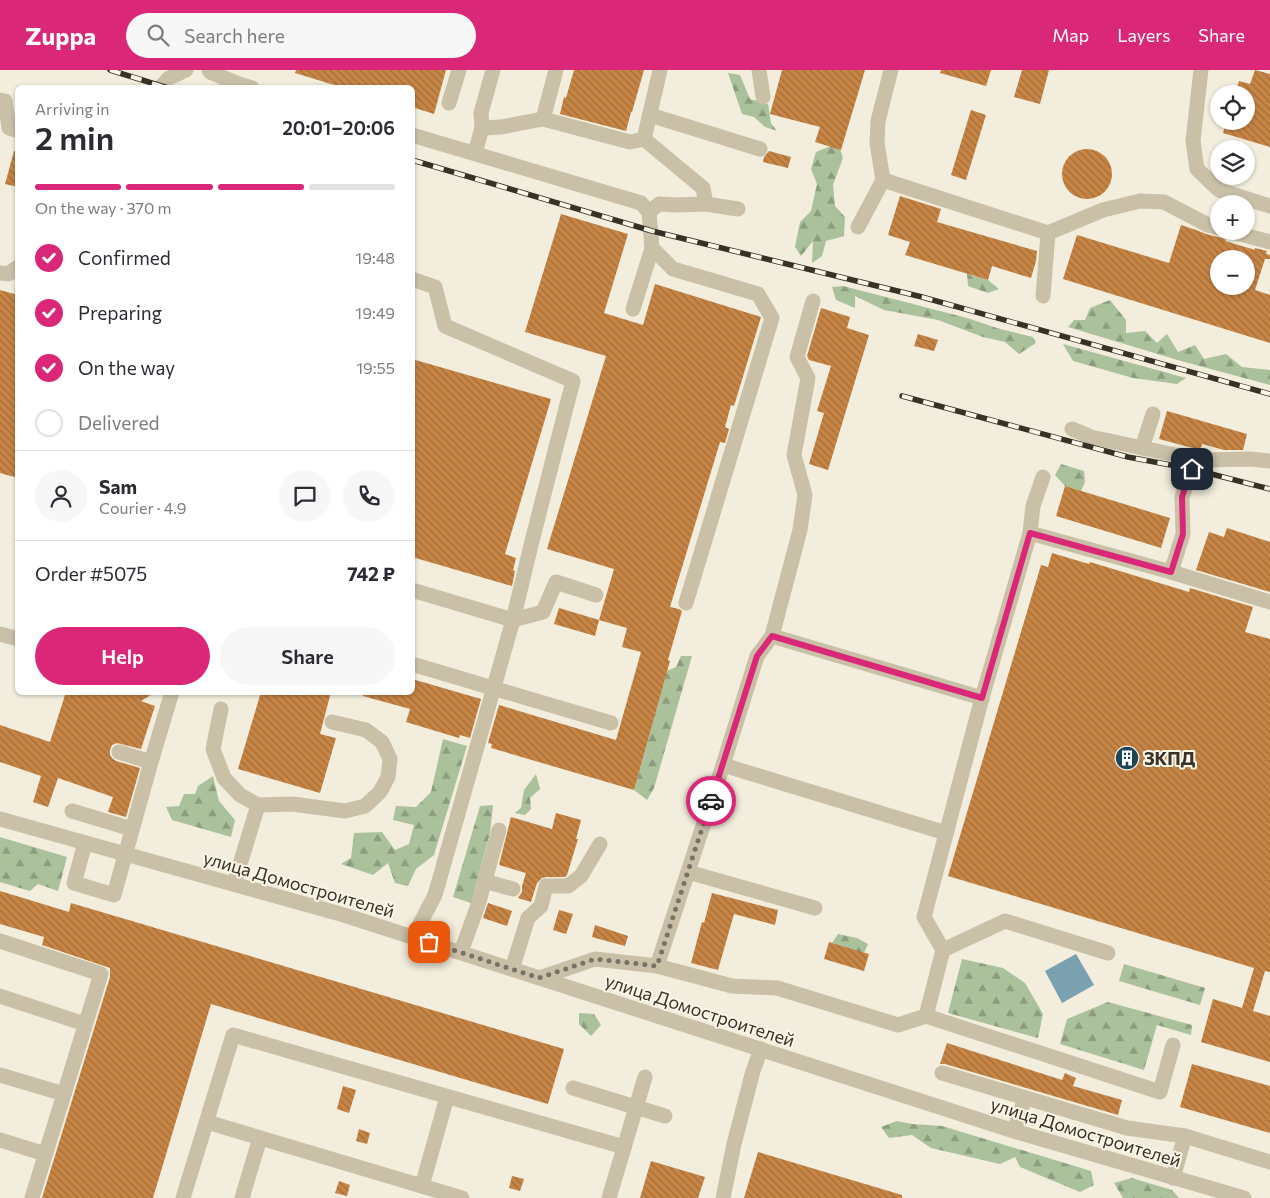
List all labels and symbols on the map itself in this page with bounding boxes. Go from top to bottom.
pin [1171,448,1213,490]
building icon: ЗКПД [1114,745,1140,771]
place label: ЗКПД [1144,747,1196,769]
courier [686,776,736,826]
street label: улица Домостроителей [201,846,397,922]
pin [408,921,450,963]
street label: улица Домостроителей [602,969,798,1051]
street label: улица Домостроителей [988,1093,1184,1171]

